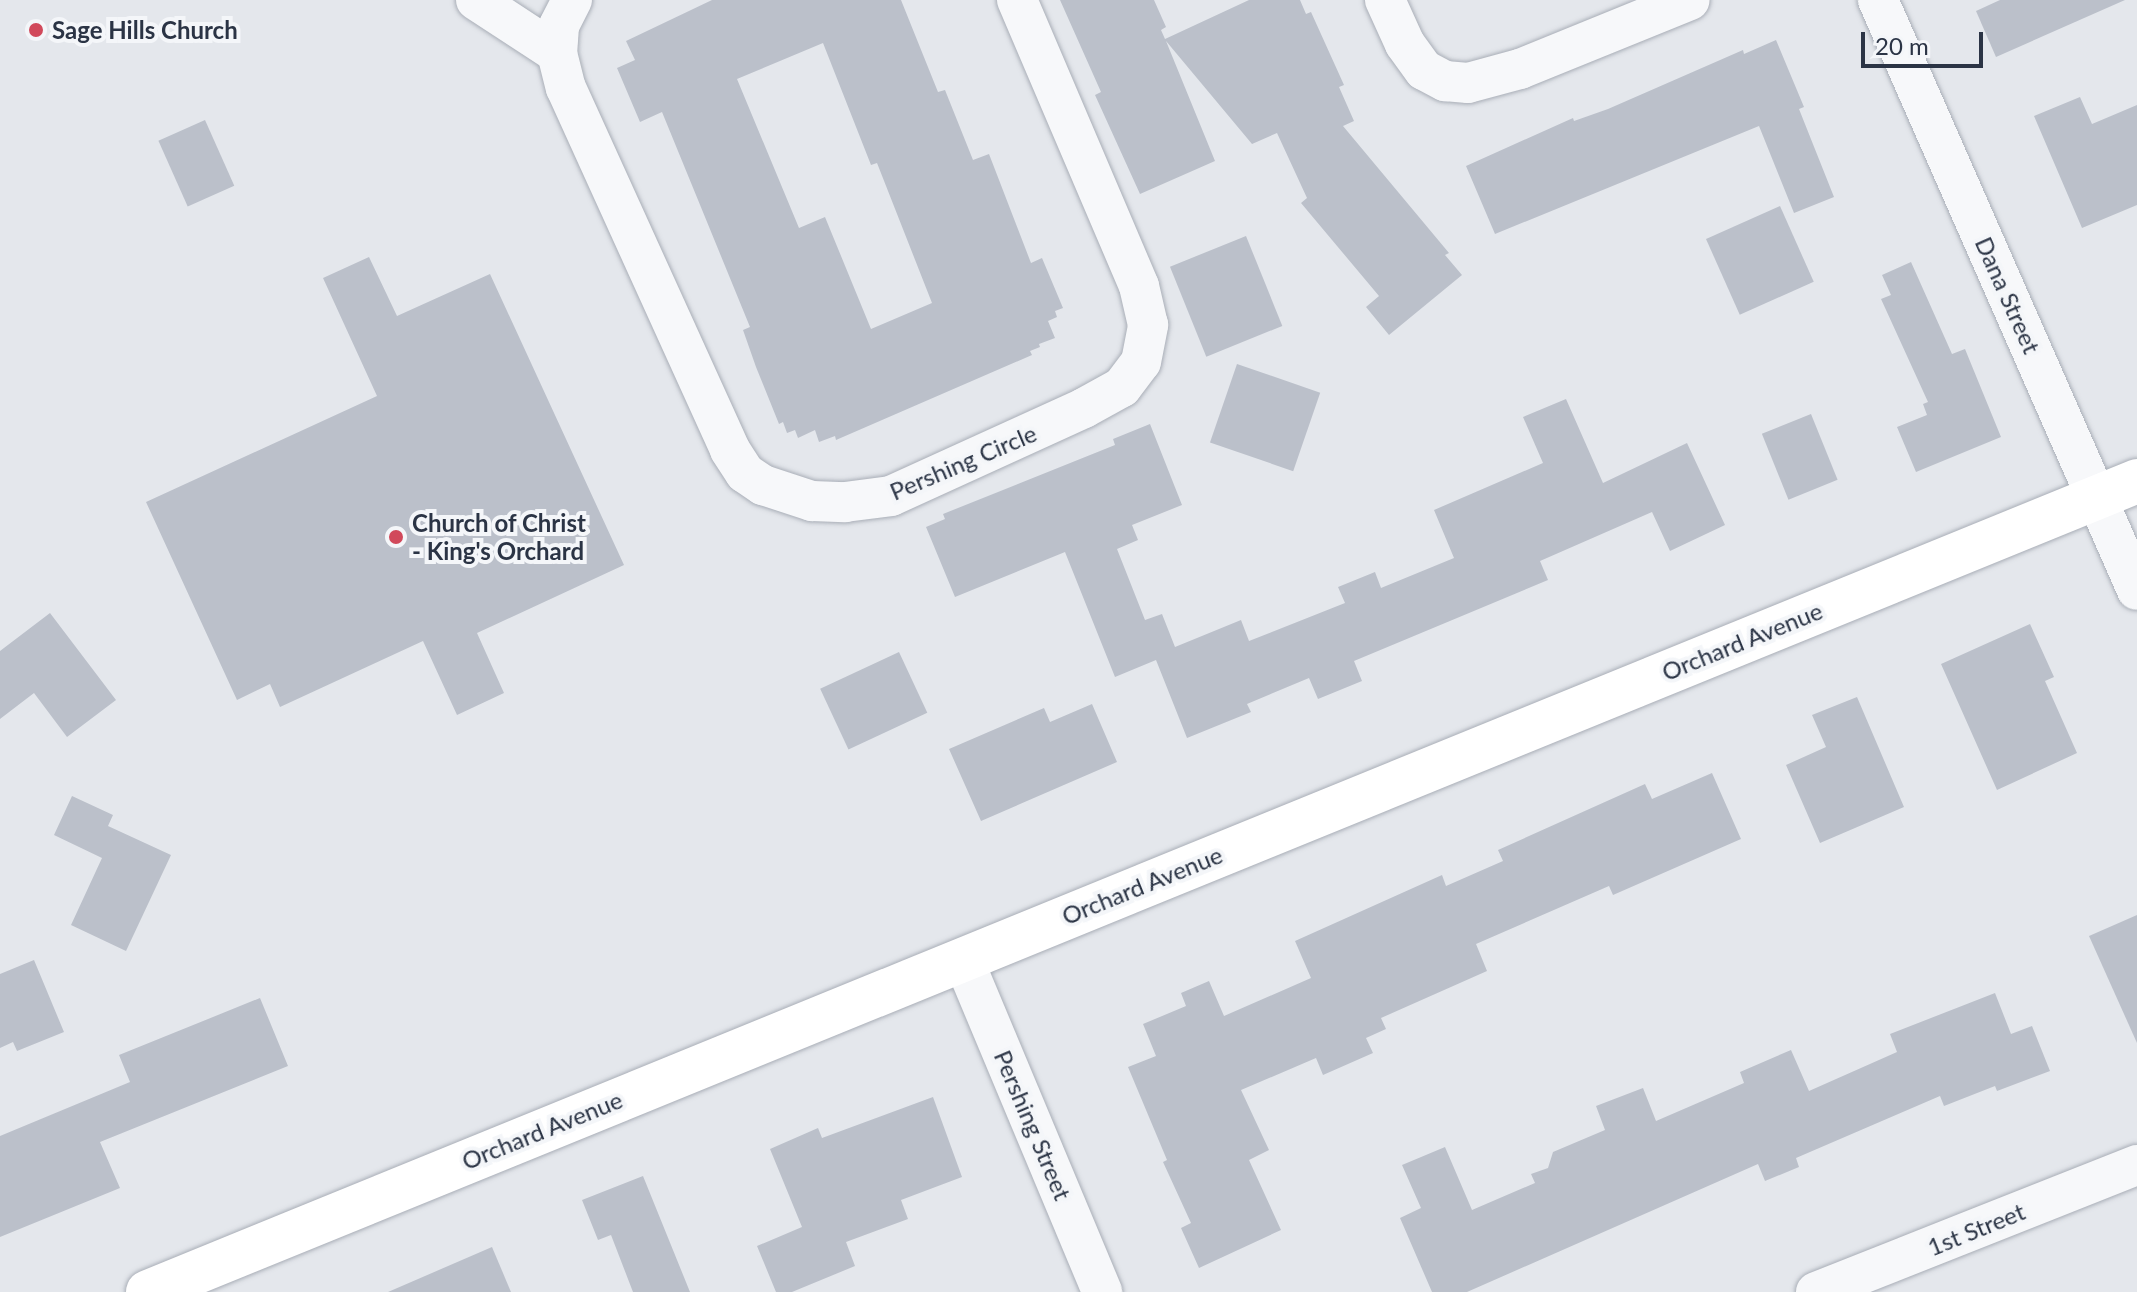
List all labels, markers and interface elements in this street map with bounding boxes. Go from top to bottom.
place label: Sage Hills Church [52,16,238,44]
scale bar [1865,16,1987,66]
marker: Sage Hills Church [27,21,45,39]
text: 20 m [1875,31,1929,60]
street label: Dana Street [1970,232,2046,358]
street label: Pershing Circle [885,418,1041,506]
place label: Church of Christ - King's Orchard [412,509,586,565]
marker: Church of Christ - King's Orchard [387,528,405,546]
street label: Orchard Avenue [1657,596,1827,686]
street label: Orchard Avenue [1057,840,1227,930]
street label: Pershing Street [989,1046,1077,1204]
street label: Orchard Avenue [457,1085,627,1175]
street label: 1st Street [1923,1196,2029,1262]

